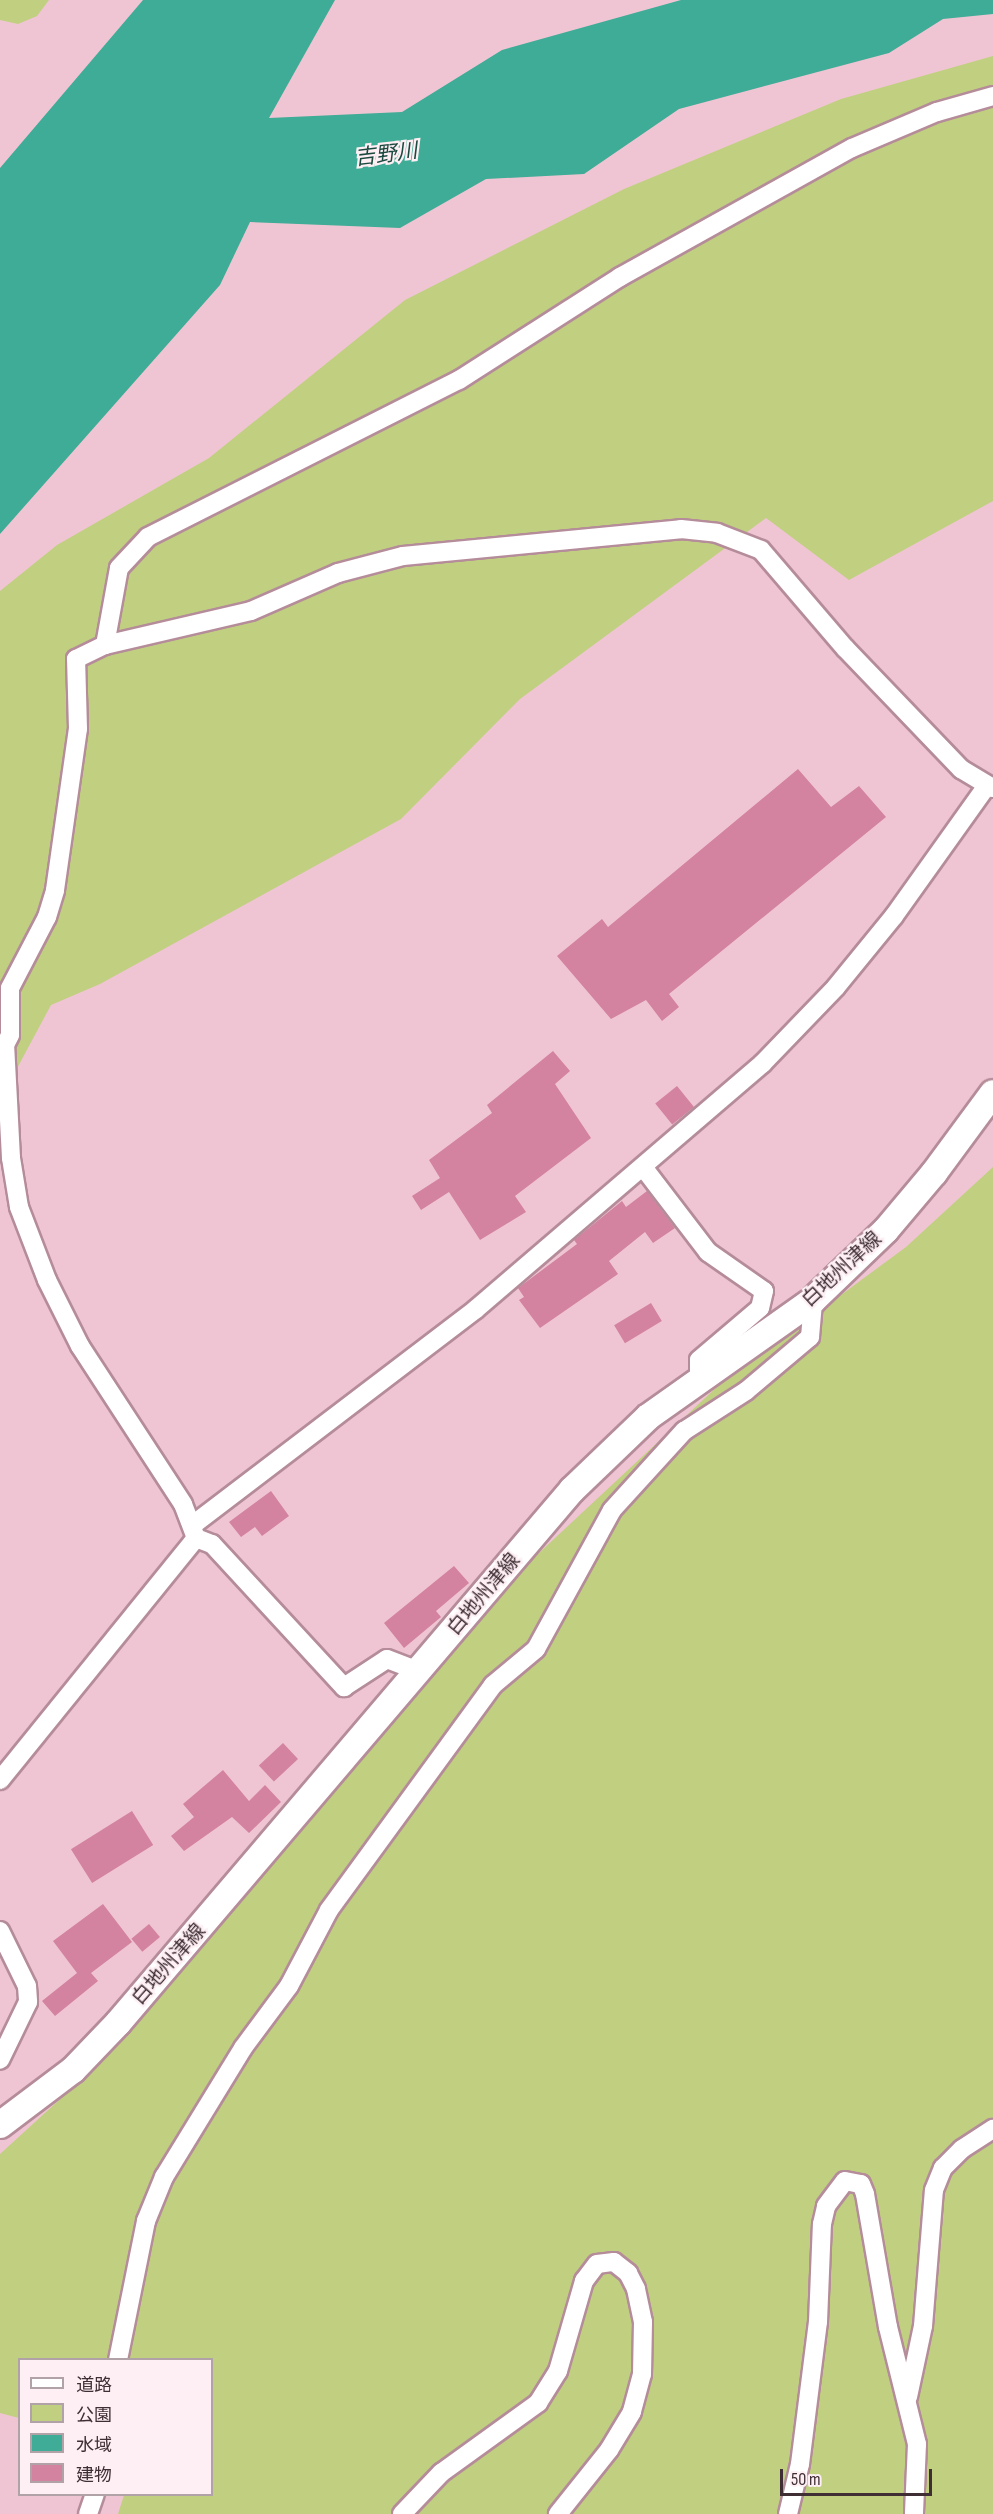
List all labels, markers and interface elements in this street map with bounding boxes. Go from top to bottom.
water label: 吉野川 [353,139,419,171]
street label: 白地州津線 [797,1227,887,1313]
street label: 白地州津線 [443,1549,525,1641]
street label: 白地州津線 [127,1919,211,2011]
legend [18,2358,213,2496]
text: 道路 [76,2375,112,2396]
text: 公園 [76,2405,112,2426]
text: 水域 [76,2435,112,2456]
scale bar [783,2457,934,2495]
text: 建物 [76,2465,112,2486]
text: 50 m [791,2469,821,2490]

